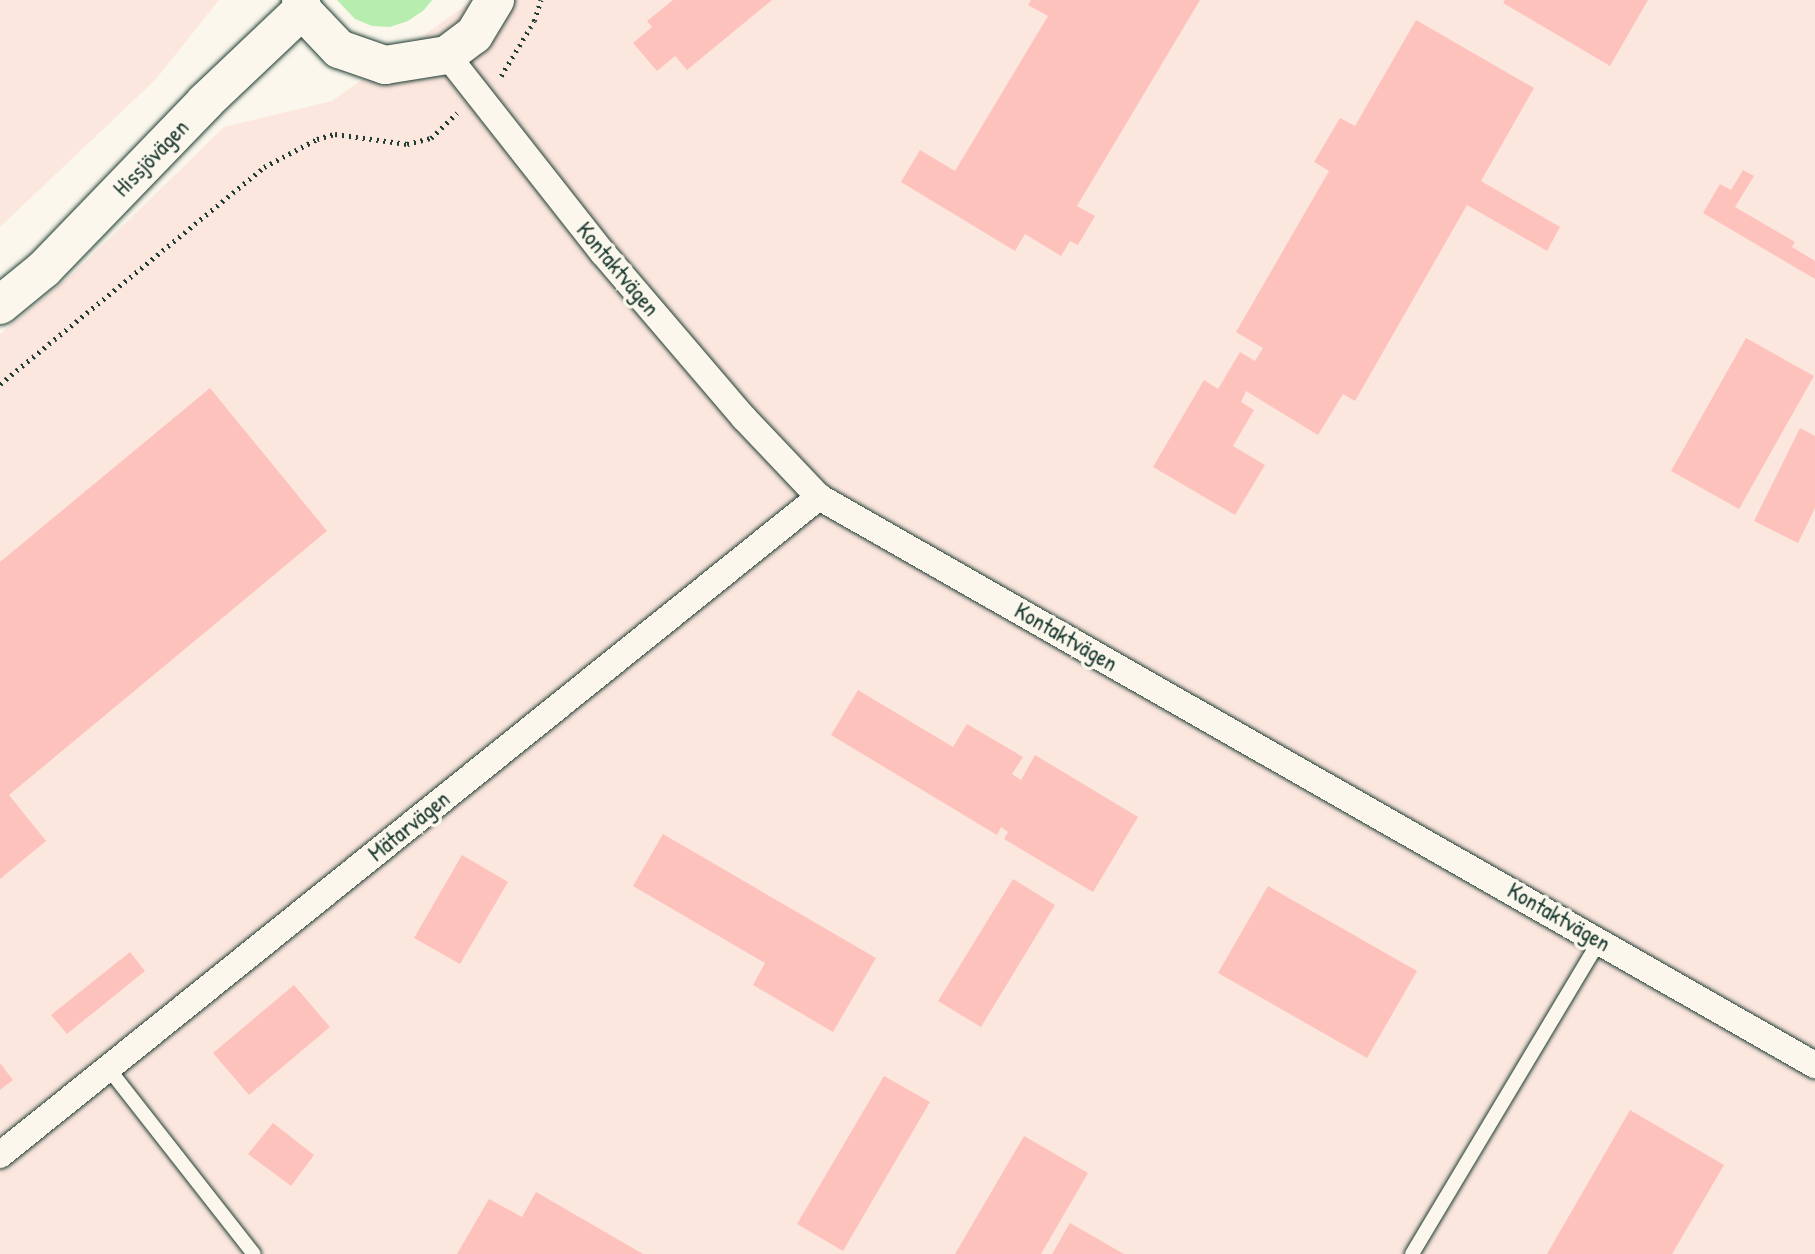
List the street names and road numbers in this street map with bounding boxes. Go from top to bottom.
street label: Hissjövägen [108,114,194,202]
street label: Kontaktvägen [571,216,665,322]
street label: Kontaktvägen [1010,597,1122,677]
street label: Mätarvägen [363,785,455,867]
street label: Kontaktvägen [1503,877,1615,957]

